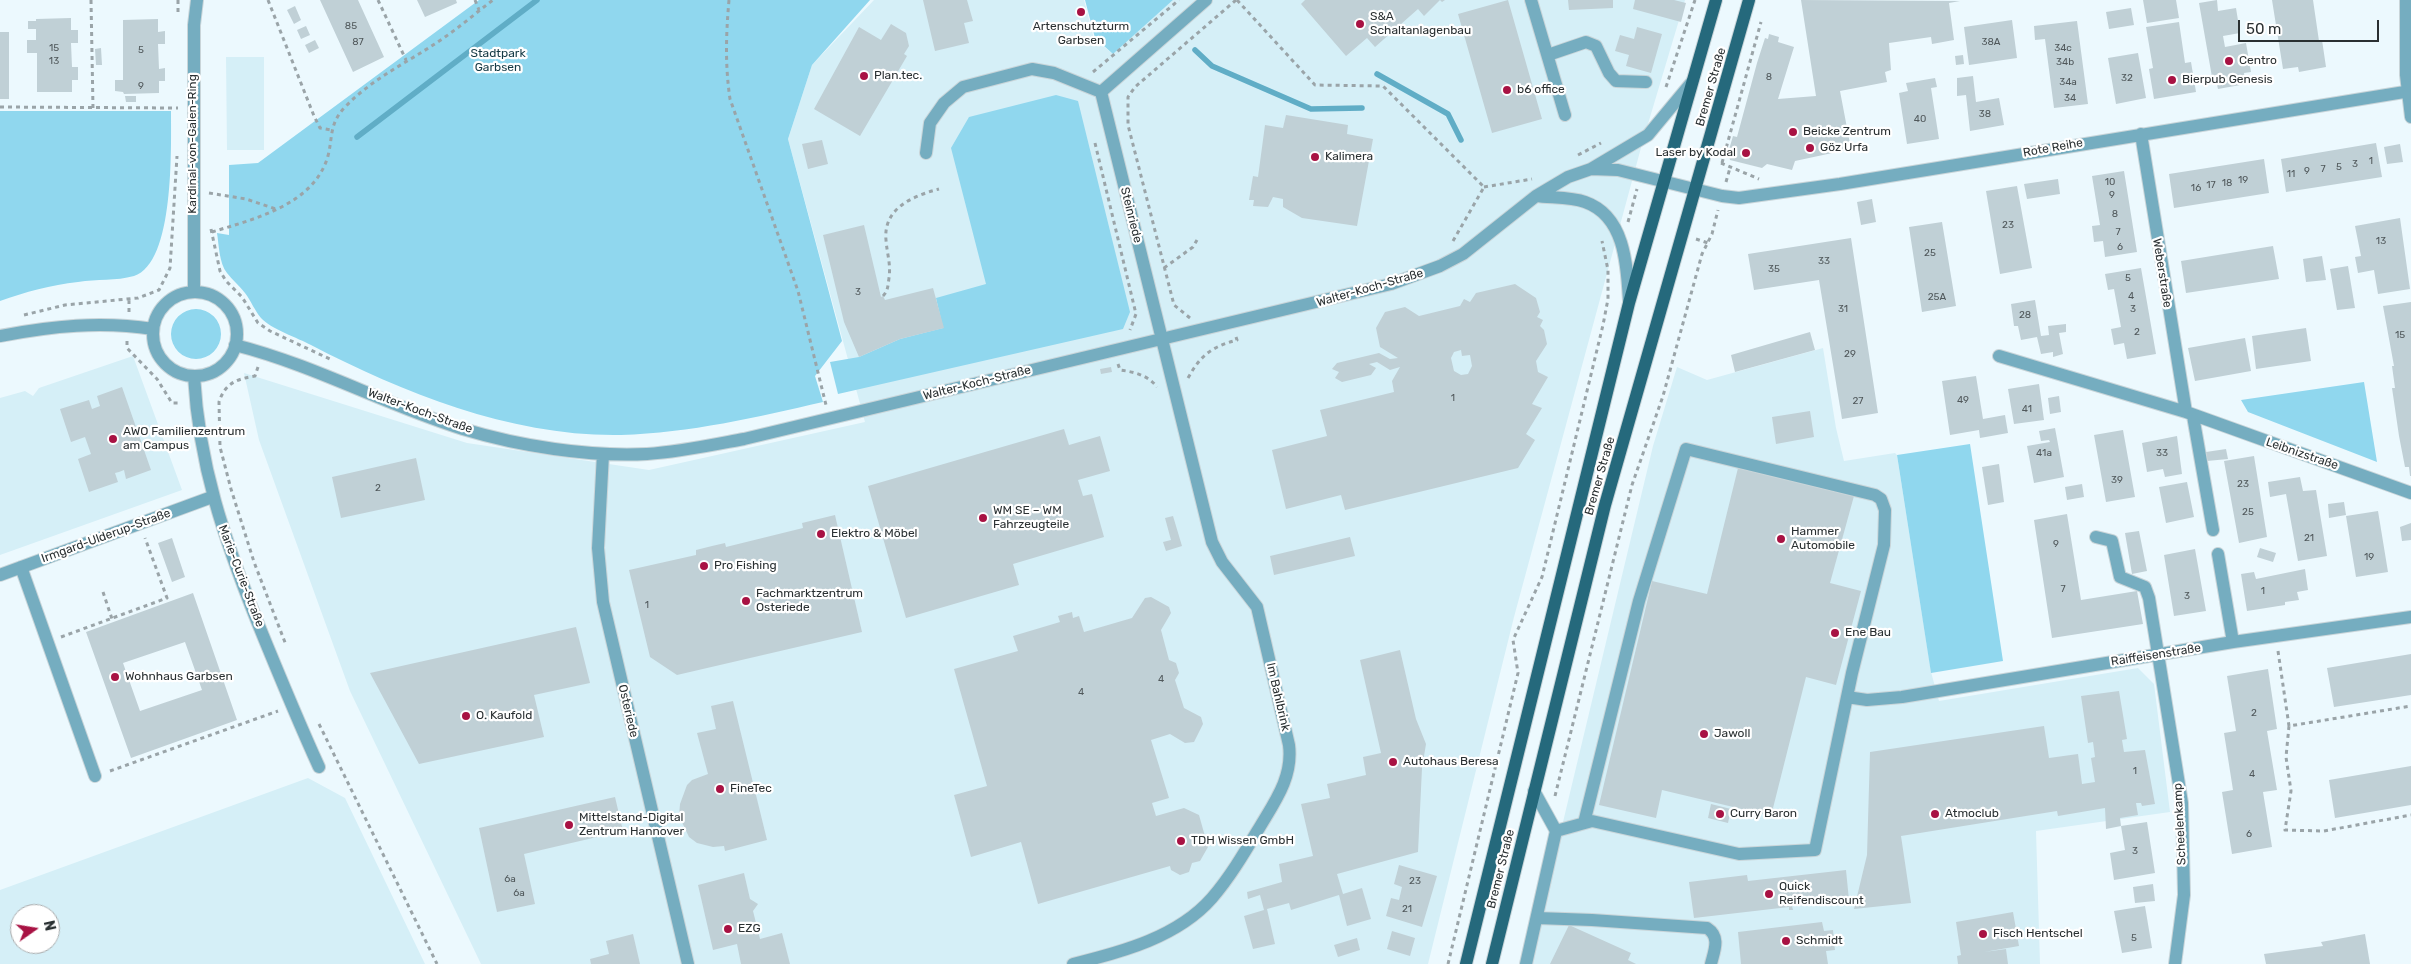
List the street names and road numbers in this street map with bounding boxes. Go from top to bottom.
street label: Bremer Straße [1693,46,1729,128]
street label: Kardinal-von-Galen-Ring [186,74,200,214]
street label: Rote Reihe [2022,136,2084,160]
street label: Steinriede [1117,186,1145,244]
street label: Weberstraße [2149,237,2175,309]
street label: Walter-Koch-Straße [1315,266,1425,310]
street label: Walter-Koch-Straße [922,363,1032,403]
street label: Walter-Koch-Straße [366,385,474,437]
street label: Bremer Straße [1582,435,1618,517]
street label: Leibnizstraße [2264,435,2340,473]
street label: Irmgard-Ulderup-Straße [39,506,173,566]
street label: Marie-Curie-Straße [215,523,267,629]
street label: Raiffeisenstraße [2110,641,2202,669]
street label: Im Bahlbrink [1263,661,1293,733]
street label: Osteriede [615,683,641,739]
street label: Scheelenkamp [2171,783,2189,865]
street label: Bremer Straße [1484,828,1518,910]

